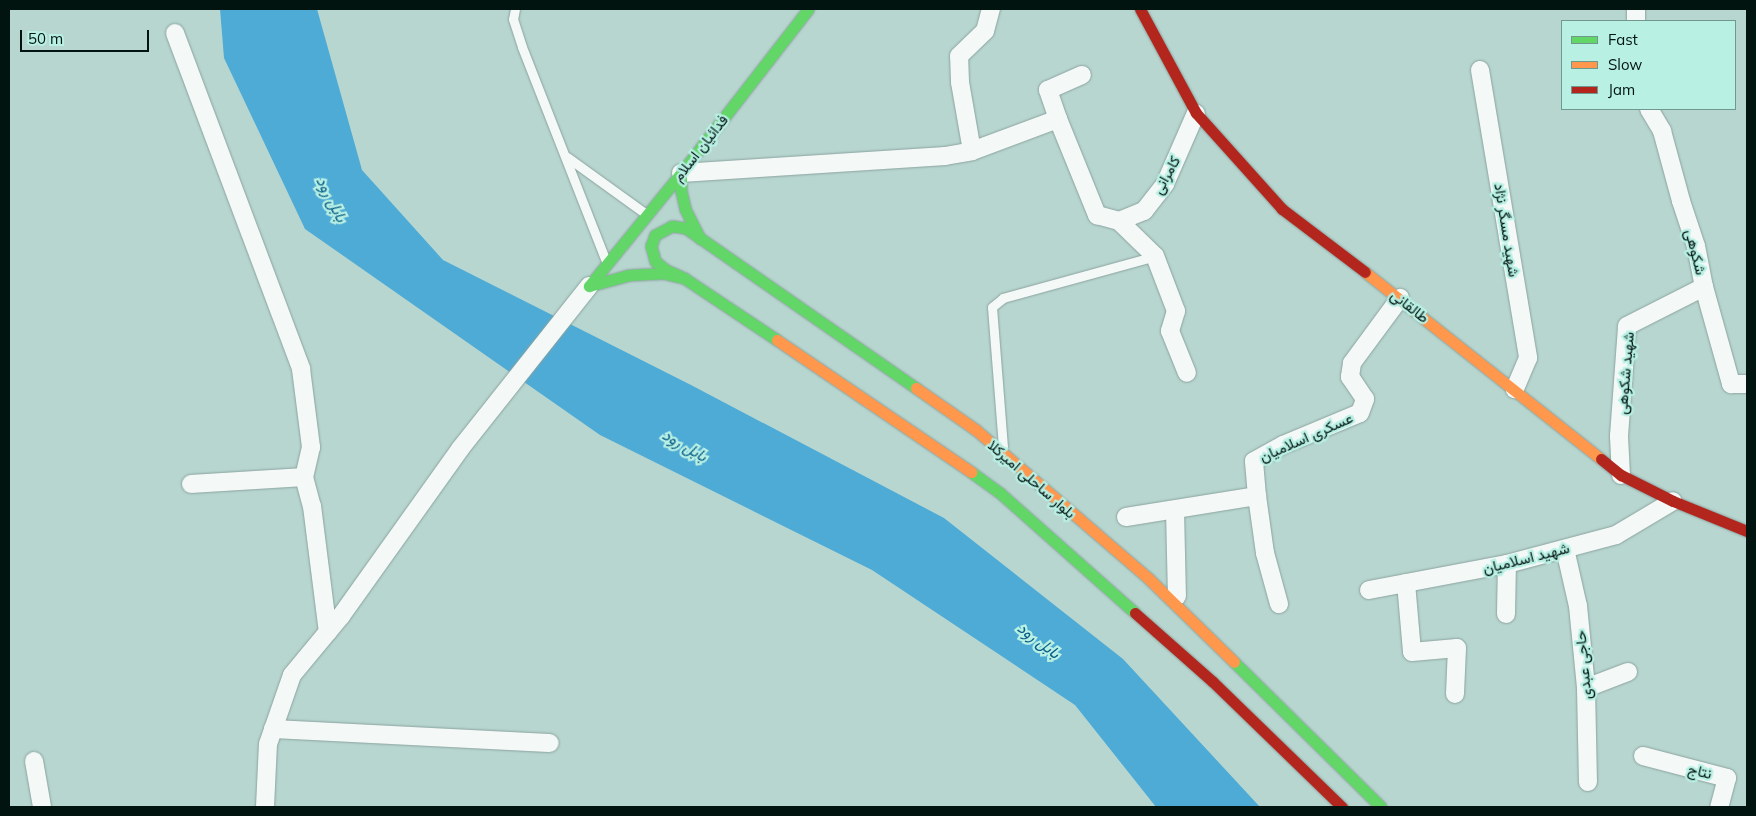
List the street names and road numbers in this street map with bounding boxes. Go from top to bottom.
street label: فدائیان اسلام [668,111,732,185]
street label: کامرانی [1148,153,1184,197]
street label: شهید مسگر نژاد [1491,182,1523,278]
street label: شکوهی [1682,227,1710,277]
street label: طالقانی [1387,286,1433,326]
street label: شهید شکوهی [1612,331,1638,415]
street label: عسکری اسلامیان [1257,408,1355,466]
street label: بلوار ساحلی امیرکلا [985,436,1079,522]
street label: شهید اسلامیان [1481,539,1571,577]
street label: حاجی عبدی [1571,630,1595,700]
street label: نتاج [1686,759,1714,783]

